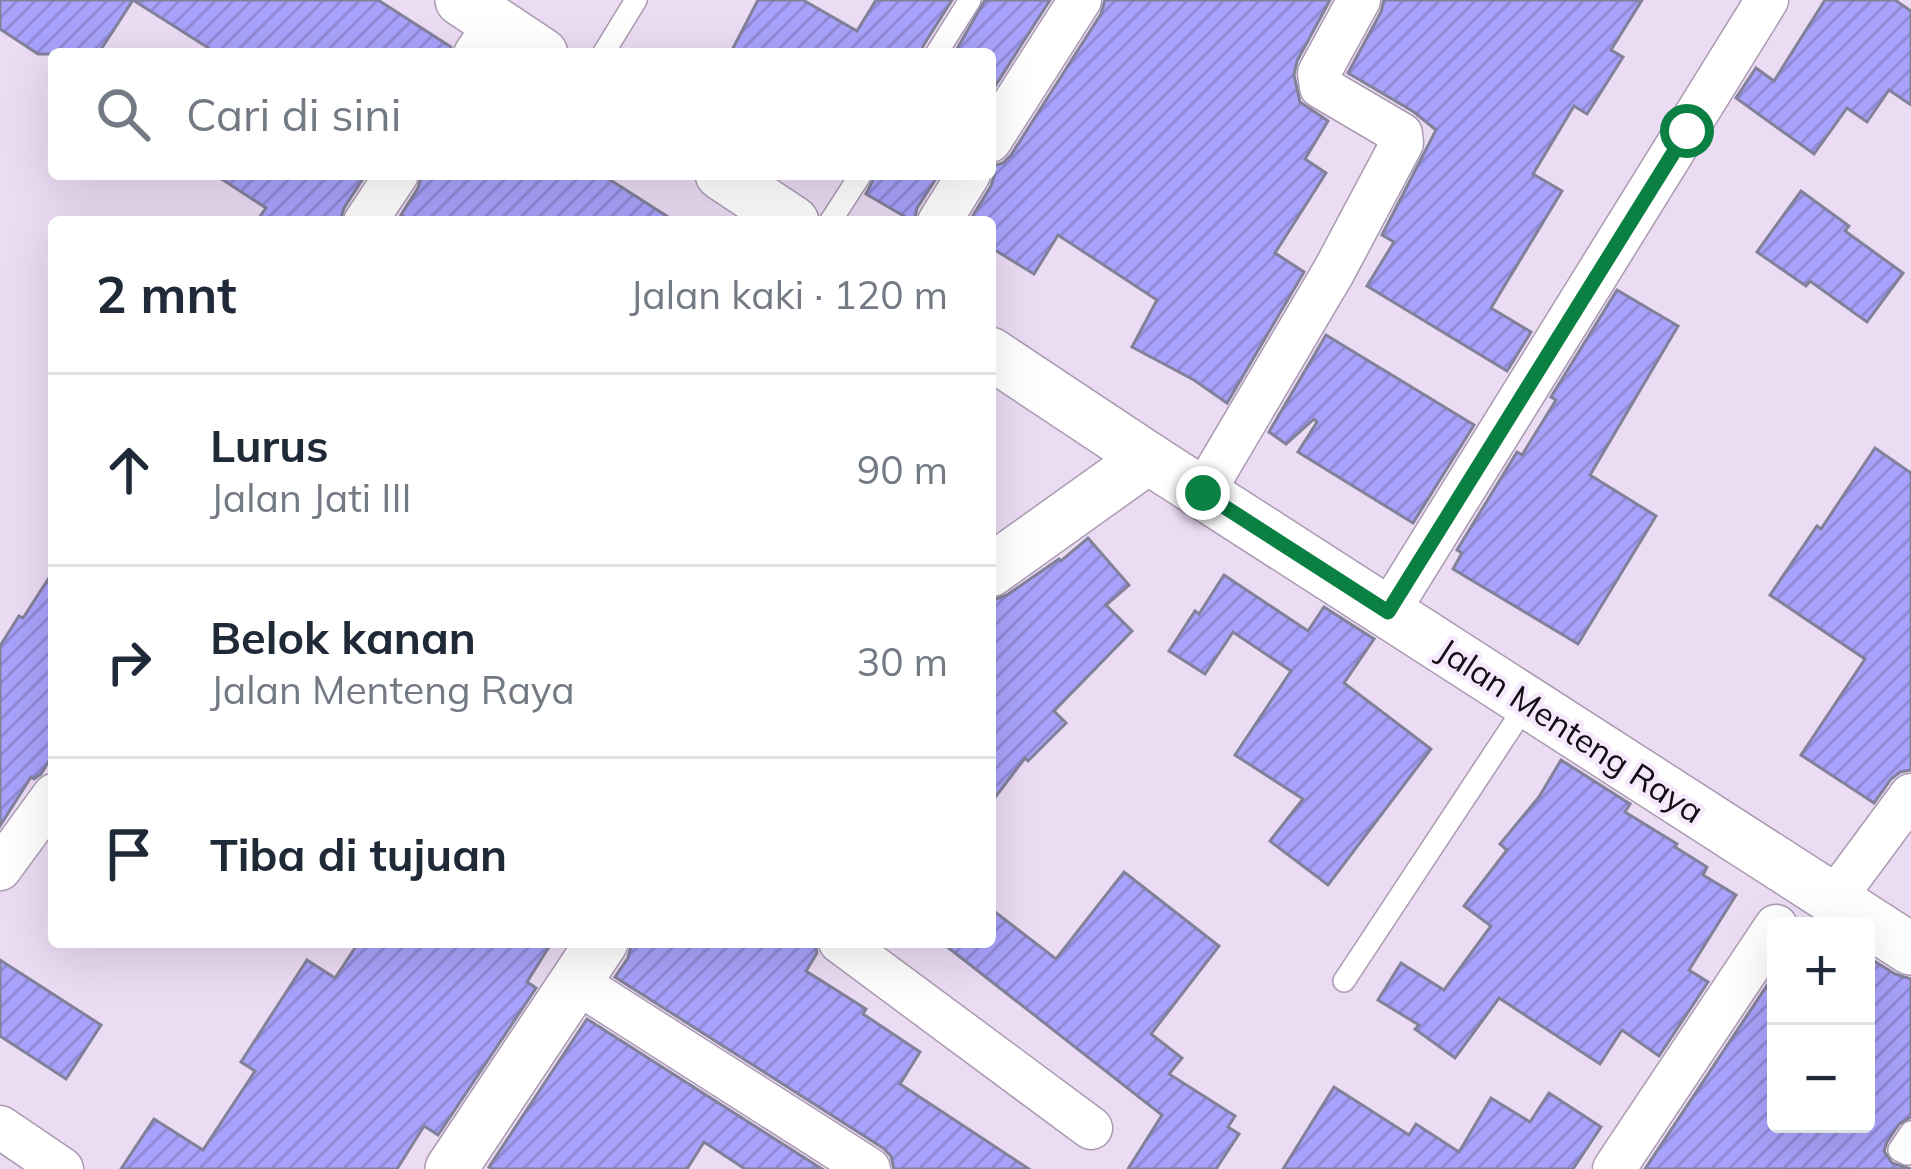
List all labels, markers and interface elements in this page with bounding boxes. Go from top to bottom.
search box [48,48,996,180]
icon: search [90,81,156,147]
text: Cari di sini [186,86,401,142]
route start [1660,104,1714,158]
text: 2 mnt [96,262,237,326]
text: Jalan kaki · 120 m [629,270,948,319]
text: Lurus [210,417,329,473]
icon: ahead [96,437,162,503]
text: 90 m [857,445,948,494]
route end [1176,466,1230,520]
text: Jalan Jati III [210,473,412,522]
text: Belok kanan [210,609,476,665]
icon: right [96,629,162,695]
street label: Jalan Menteng Raya [1430,629,1712,831]
text: 30 m [857,637,948,686]
text: Jalan Menteng Raya [210,665,575,714]
icon: arrive [96,821,162,887]
text: Tiba di tujuan [210,826,507,882]
map controls [1767,917,1875,1133]
button: + [1767,917,1875,1025]
button: − [1767,1025,1875,1133]

